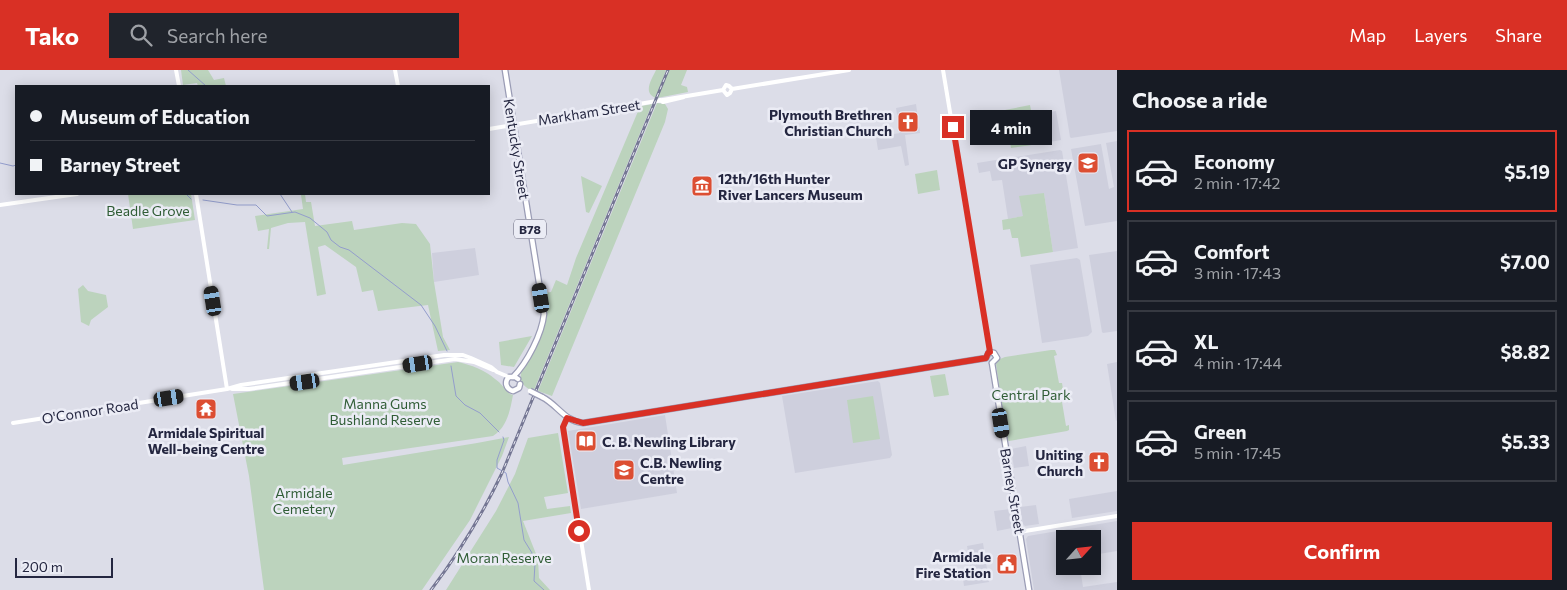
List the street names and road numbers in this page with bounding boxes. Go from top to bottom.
street label: Markham Street [537,95,642,128]
street label: Kentucky Street [501,97,533,201]
road number: B78 [514,220,546,238]
street label: O'Connor Road [40,395,140,427]
street label: Barney Street [997,447,1029,535]

